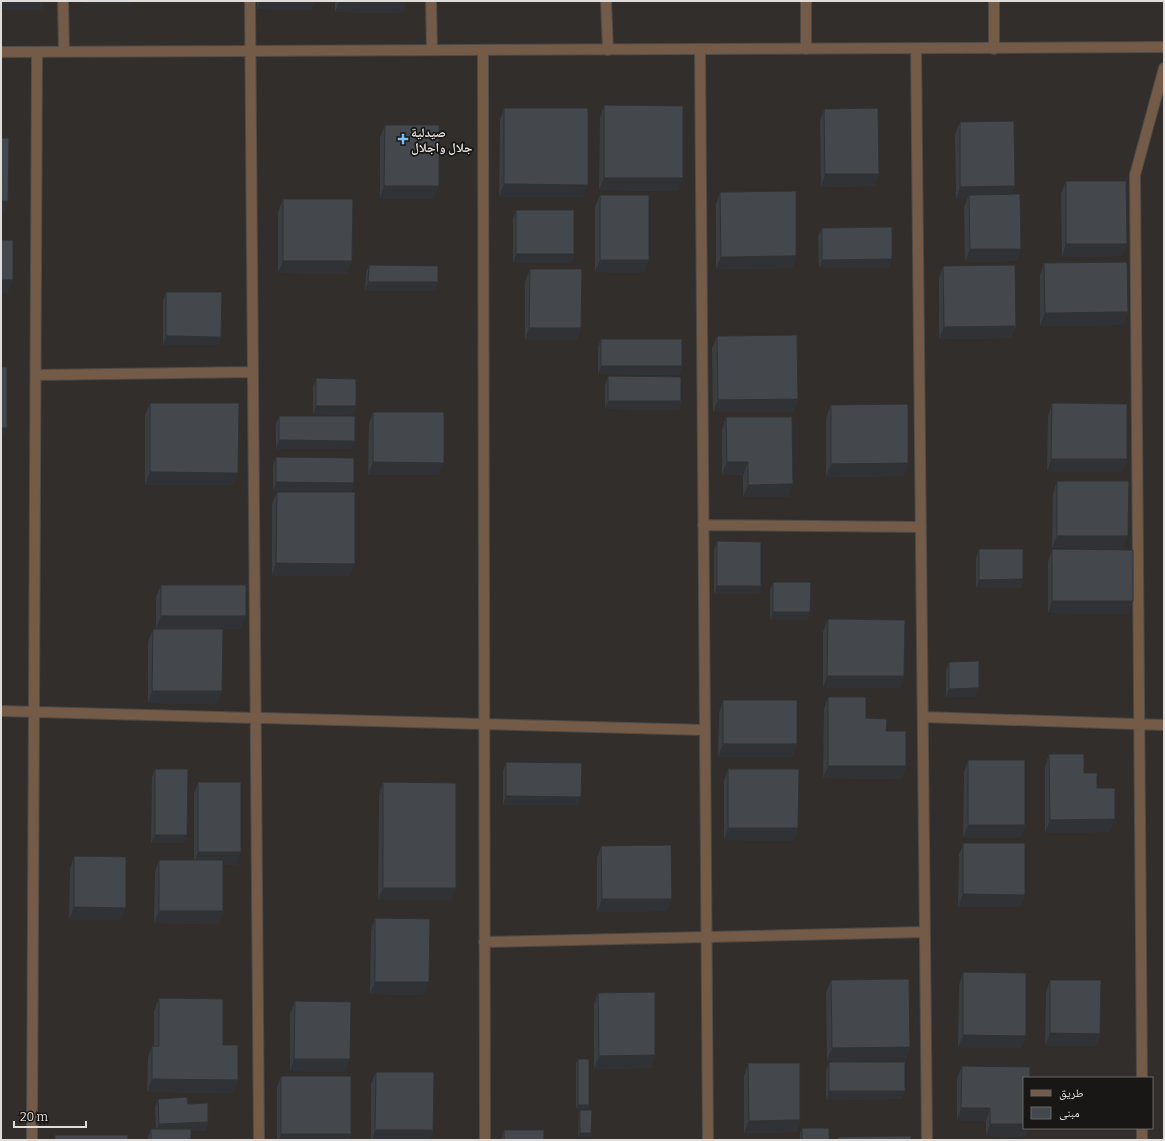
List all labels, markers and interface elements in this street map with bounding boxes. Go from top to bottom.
place label: صيدلية جلال واجلال [411,125,473,155]
marker: صيدلية جلال واجلال [398,134,408,144]
legend [1023,1077,1153,1129]
text: طريق [1059,1086,1084,1100]
scale bar [14,1103,86,1129]
text: مبنى [1059,1106,1080,1120]
text: 20 m [20,1110,49,1124]

